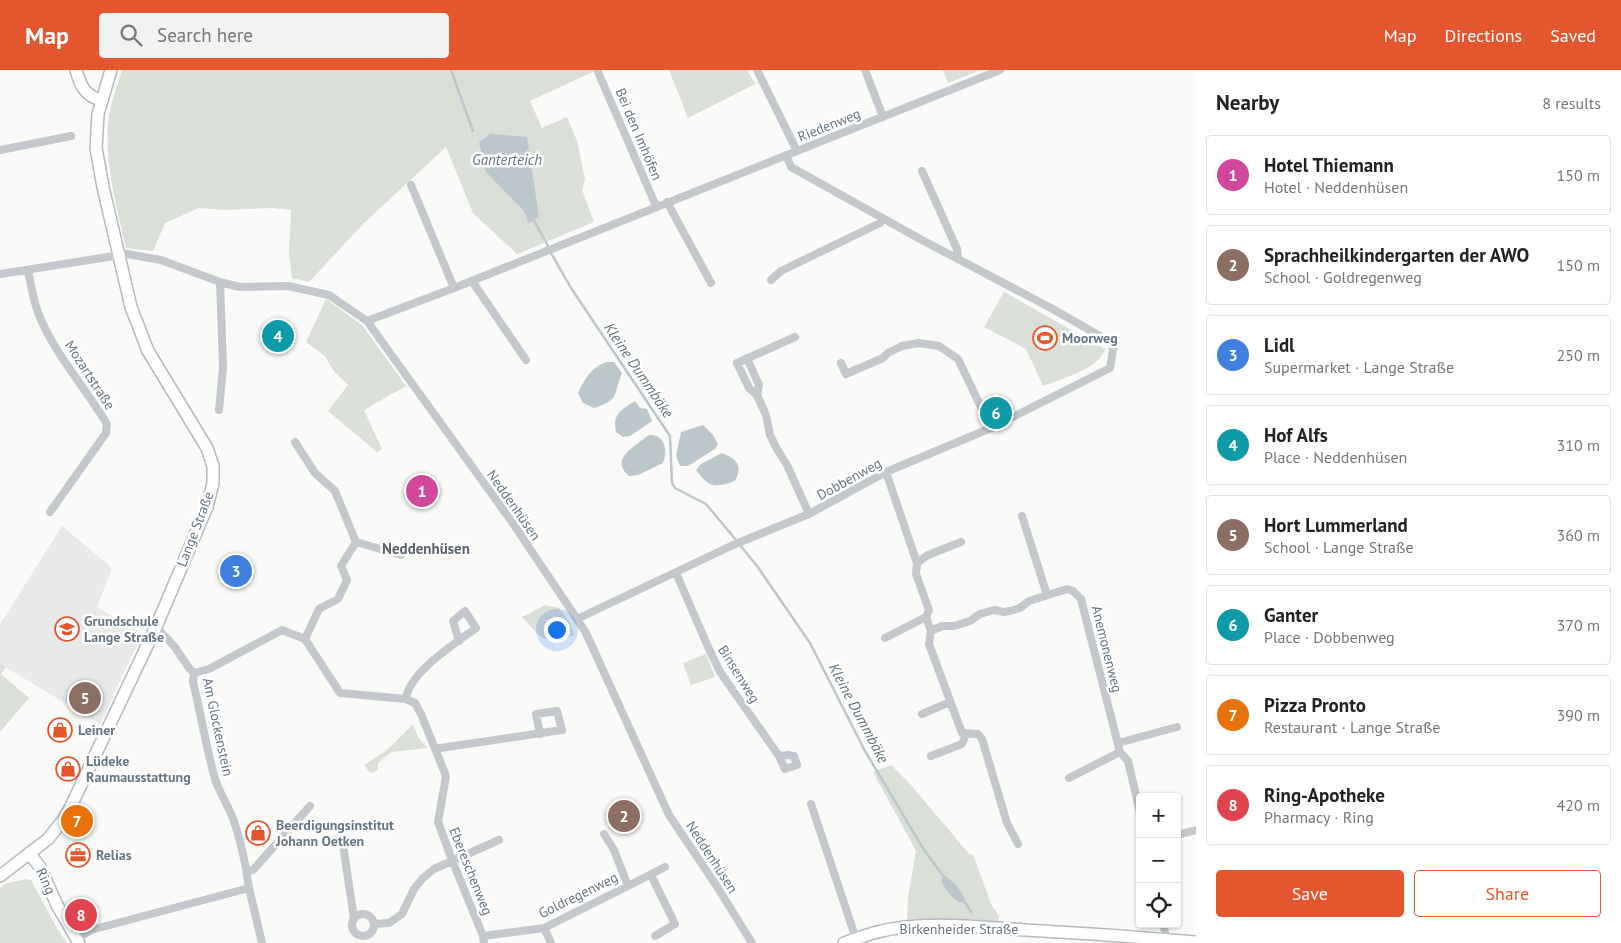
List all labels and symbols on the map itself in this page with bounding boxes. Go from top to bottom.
street label: Bei den Imhöfen [612,85,666,183]
street label: Riedenweg [795,104,863,146]
water label: Ganterteich [472,150,542,169]
pin: 4 [262,317,294,355]
water label: Kleine Dummbäke [600,319,678,421]
sports icon: Moorweg [1032,325,1058,351]
place label: Moorweg [1062,329,1118,347]
street label: Mozartstraße [61,337,119,413]
pin: 6 [980,394,1012,432]
street label: Dobbenweg [814,454,884,504]
street label: Neddenhüsen [483,466,545,544]
pin: 1 [406,472,438,510]
street label: Lange Straße [172,489,218,569]
district label: Neddenhüsen [382,539,470,558]
pin: 3 [220,552,252,590]
street label: Anemonenweg [1088,604,1126,694]
place label: Grundschule Lange Straße [84,612,164,646]
school or university icon: Grundschule Lange Straße [54,616,80,642]
your location [544,617,570,643]
street label: Binsenweg [714,642,764,706]
water label: Kleine Dummbäke [825,660,893,766]
street label: Am Glockenstein [199,676,237,778]
pin: 5 [69,679,101,717]
shop icon: Leiner [47,717,73,743]
place label: Leiner [78,721,115,739]
place label: Lüdeke Raumausstattung [86,752,191,786]
shop icon: Lüdeke Raumausstattung [55,756,81,782]
pin: 2 [608,797,640,835]
pin: 7 [61,802,93,840]
place label: Beerdigungsinstitut Johann Oetken [275,816,394,850]
street label: Neddenhüsen [682,818,742,896]
shop icon: Beerdigungsinstitut Johann Oetken [245,820,271,846]
street label: Ebereschenweg [445,824,497,918]
office icon: Relias [65,842,91,868]
place label: Relias [96,846,132,864]
street label: Ring [32,865,60,897]
street label: Goldregenweg [535,868,621,922]
pin: 8 [65,896,97,934]
street label: Birkenheider Straße [900,920,1018,938]

